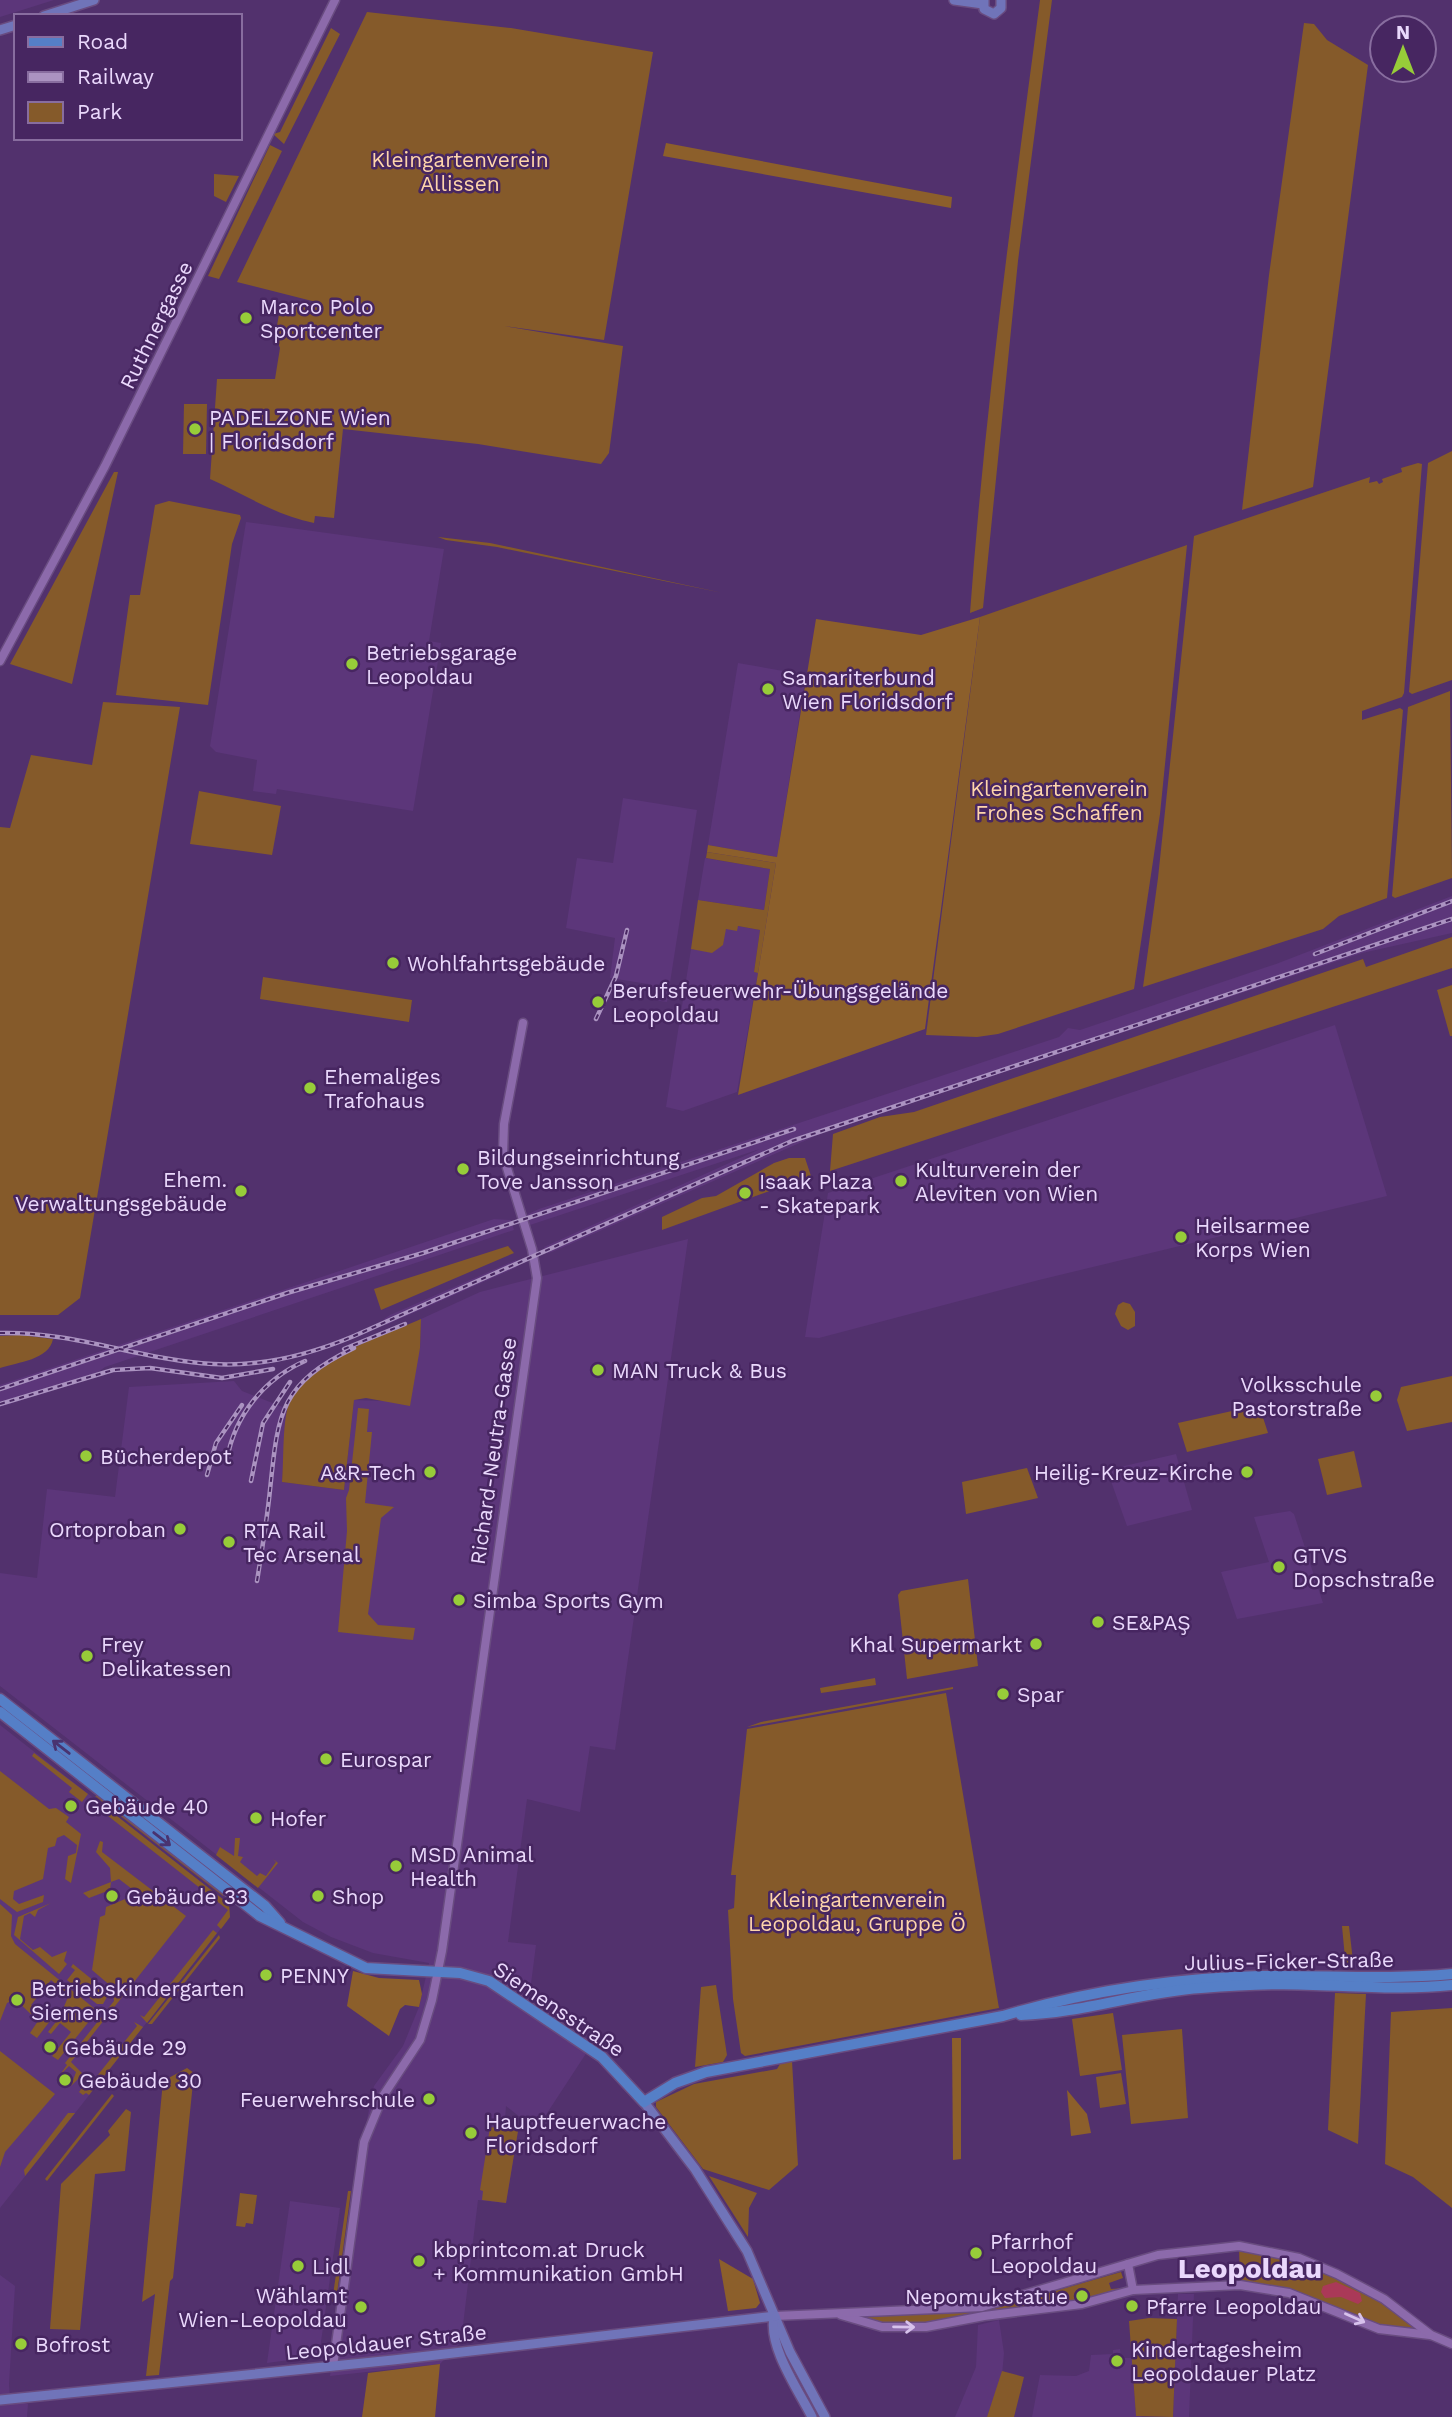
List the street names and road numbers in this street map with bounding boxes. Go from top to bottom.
street label: Ruthnergasse [114,257,198,393]
street label: Richard-Neutra-Gasse [465,1336,521,1566]
street label: Julius-Ficker-Straße [1184,1947,1394,1975]
street label: Siemensstraße [489,1956,629,2062]
street label: Leopoldauer Straße [284,2319,488,2365]

